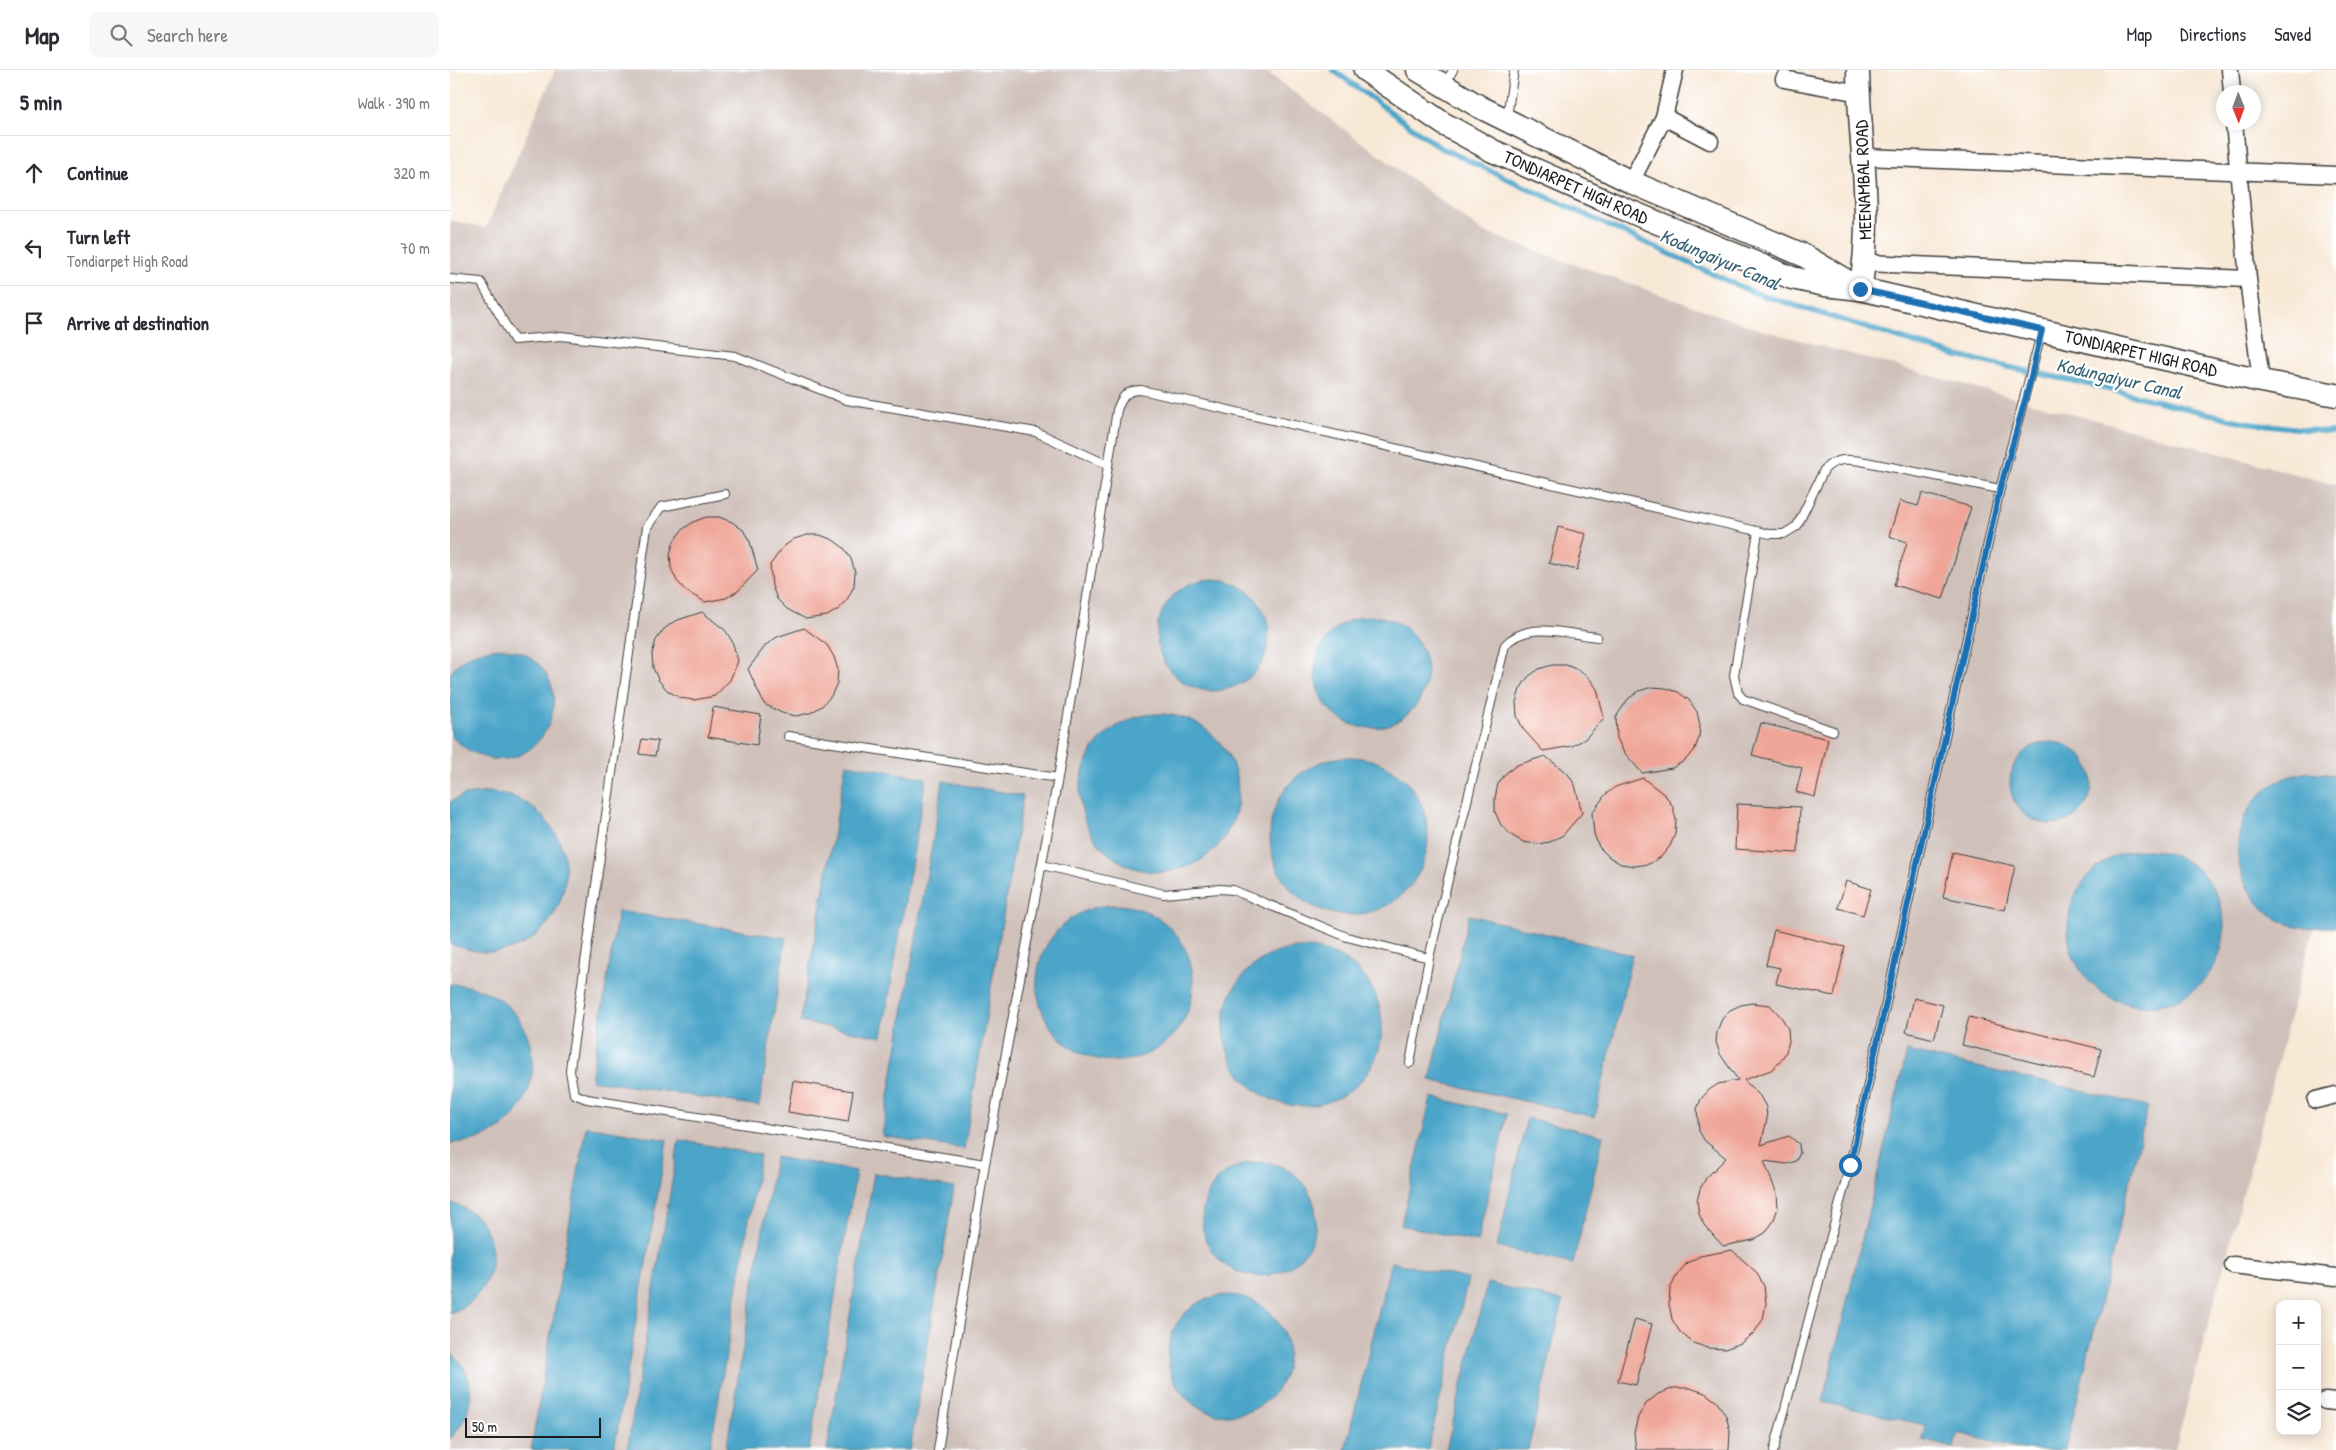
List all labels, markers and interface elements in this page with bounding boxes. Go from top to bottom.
search box [89,12,439,57]
text: Map [25,19,59,51]
icon: search [107,21,135,49]
text: Search here [147,22,228,48]
text: Map [2127,22,2152,47]
text: Directions [2180,22,2246,47]
text: Saved [2274,22,2311,47]
north arrow [2216,85,2261,130]
text: 5 min [20,88,62,117]
text: Walk · 390 m [358,92,430,114]
street label: MEENAMBAL ROAD [1848,119,1878,240]
street label: TONDIARPET HIGH ROAD [1500,144,1653,230]
icon: ahead [20,159,48,187]
text: Continue [67,160,128,186]
text: 320 m [394,162,430,184]
water label: Kodungaiyur Canal [1656,222,1785,296]
text: Turn left [67,224,130,250]
icon: left [20,234,48,262]
text: 70 m [400,237,430,259]
text: Tondiarpet High Road [67,250,188,272]
route end [1849,278,1872,301]
icon: arrive [20,309,48,337]
text: Arrive at destination [67,310,209,336]
street label: TONDIARPET HIGH ROAD [2062,323,2220,383]
water label: Kodungaiyur Canal [2054,351,2185,405]
route start [1839,1154,1862,1177]
map controls [2276,1300,2321,1435]
button: + [2276,1300,2321,1345]
button: − [2276,1345,2321,1390]
button: layers [2276,1390,2321,1435]
scale bar [465,1415,601,1438]
text: 50 m [472,1417,497,1436]

